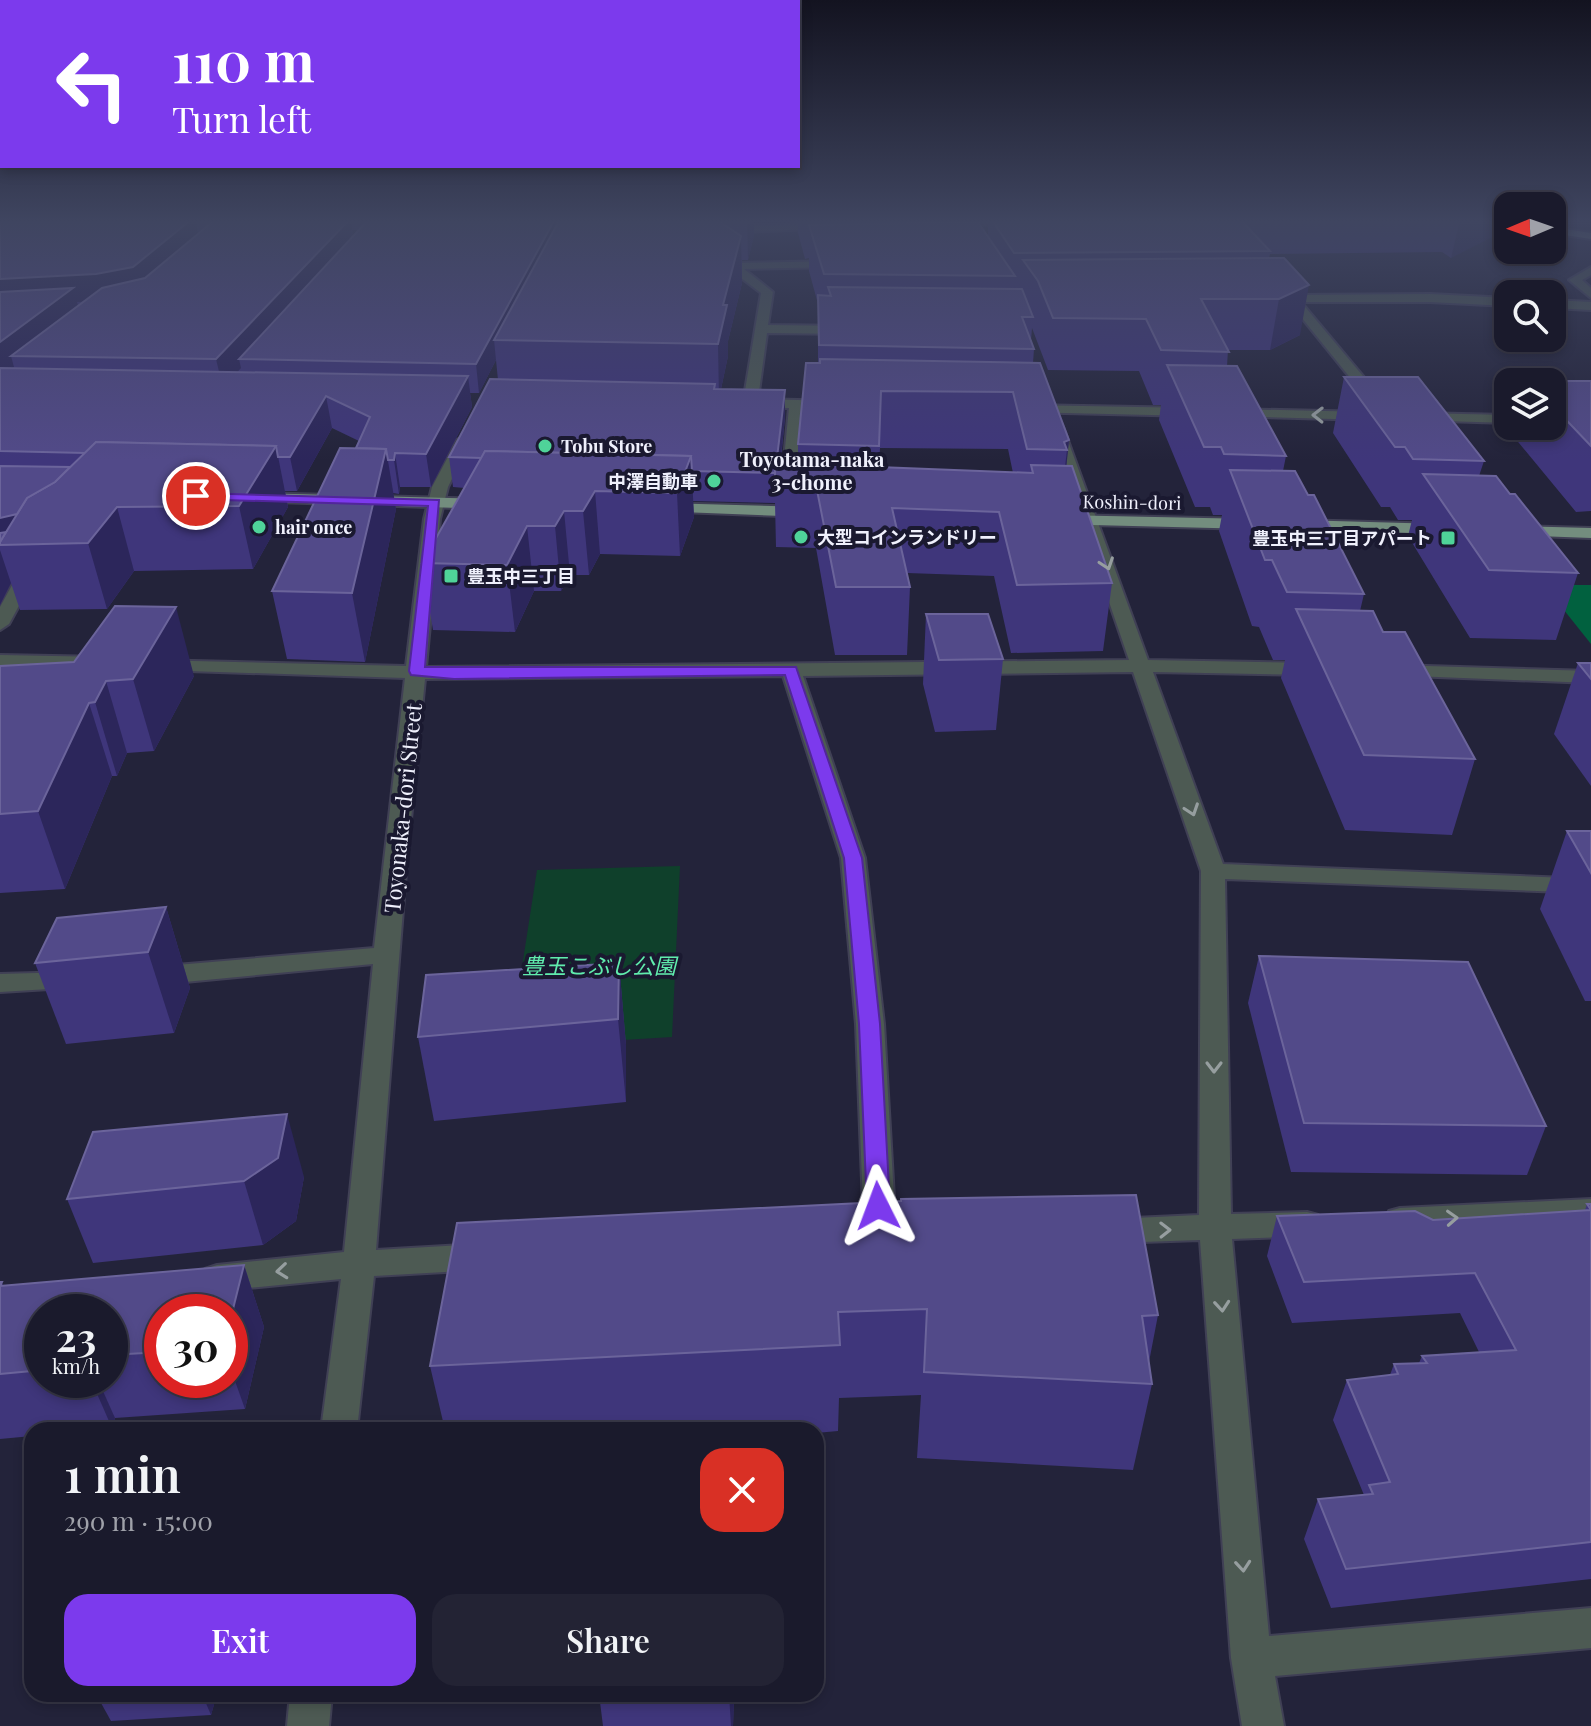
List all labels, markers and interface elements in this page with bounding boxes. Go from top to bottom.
text: 110 m [172,22,315,97]
icon: left [40,32,144,136]
text: Turn left [172,94,311,142]
north arrow [1494,192,1566,264]
map controls [1494,192,1566,440]
button: search [1494,280,1566,352]
button: layers [1494,368,1566,440]
one-way arrow [1311,406,1324,424]
place label: Tobu Store [561,434,652,458]
marker: Tobu Store [536,437,554,455]
district label: Toyotama-naka 3-chome [740,445,885,495]
pin [162,462,230,530]
place label: 中澤自動車 [608,469,698,493]
marker: 中澤自動車 [705,472,723,490]
icon: arrive [174,474,218,518]
street label: Koshin-dori [1082,489,1182,515]
place label: hair once [275,515,352,539]
marker: hair once [250,518,268,536]
place label: 大型コインランドリー [817,525,997,549]
place label: 豊玉中三丁目アパート [1252,526,1432,550]
marker: 大型コインランドリー [792,528,810,546]
marker: 豊玉中三丁目アパート [1439,529,1457,547]
one-way arrow [1097,557,1114,571]
place label: 豊玉中三丁目 [467,564,575,588]
marker: 豊玉中三丁目 [442,567,460,585]
street label: Toyonaka-dori Street [376,700,428,914]
one-way arrow [1183,802,1199,816]
park label: 豊玉こぶし公園 [522,950,679,980]
one-way arrow [1205,1061,1223,1074]
position arrow [836,1164,920,1248]
one-way arrow [1446,1209,1459,1226]
one-way arrow [1159,1221,1172,1239]
one-way arrow [275,1263,288,1280]
speed limit sign: 30 [144,1294,248,1398]
one-way arrow [1213,1300,1230,1313]
text: 23 [56,1309,96,1362]
text: km/h [52,1352,100,1379]
text: 1 min [64,1441,181,1505]
button: close [700,1448,784,1532]
text: 290 m · 15:00 [64,1503,213,1538]
one-way arrow [1235,1560,1252,1573]
button: Exit [64,1594,416,1686]
button: Share [432,1594,784,1686]

